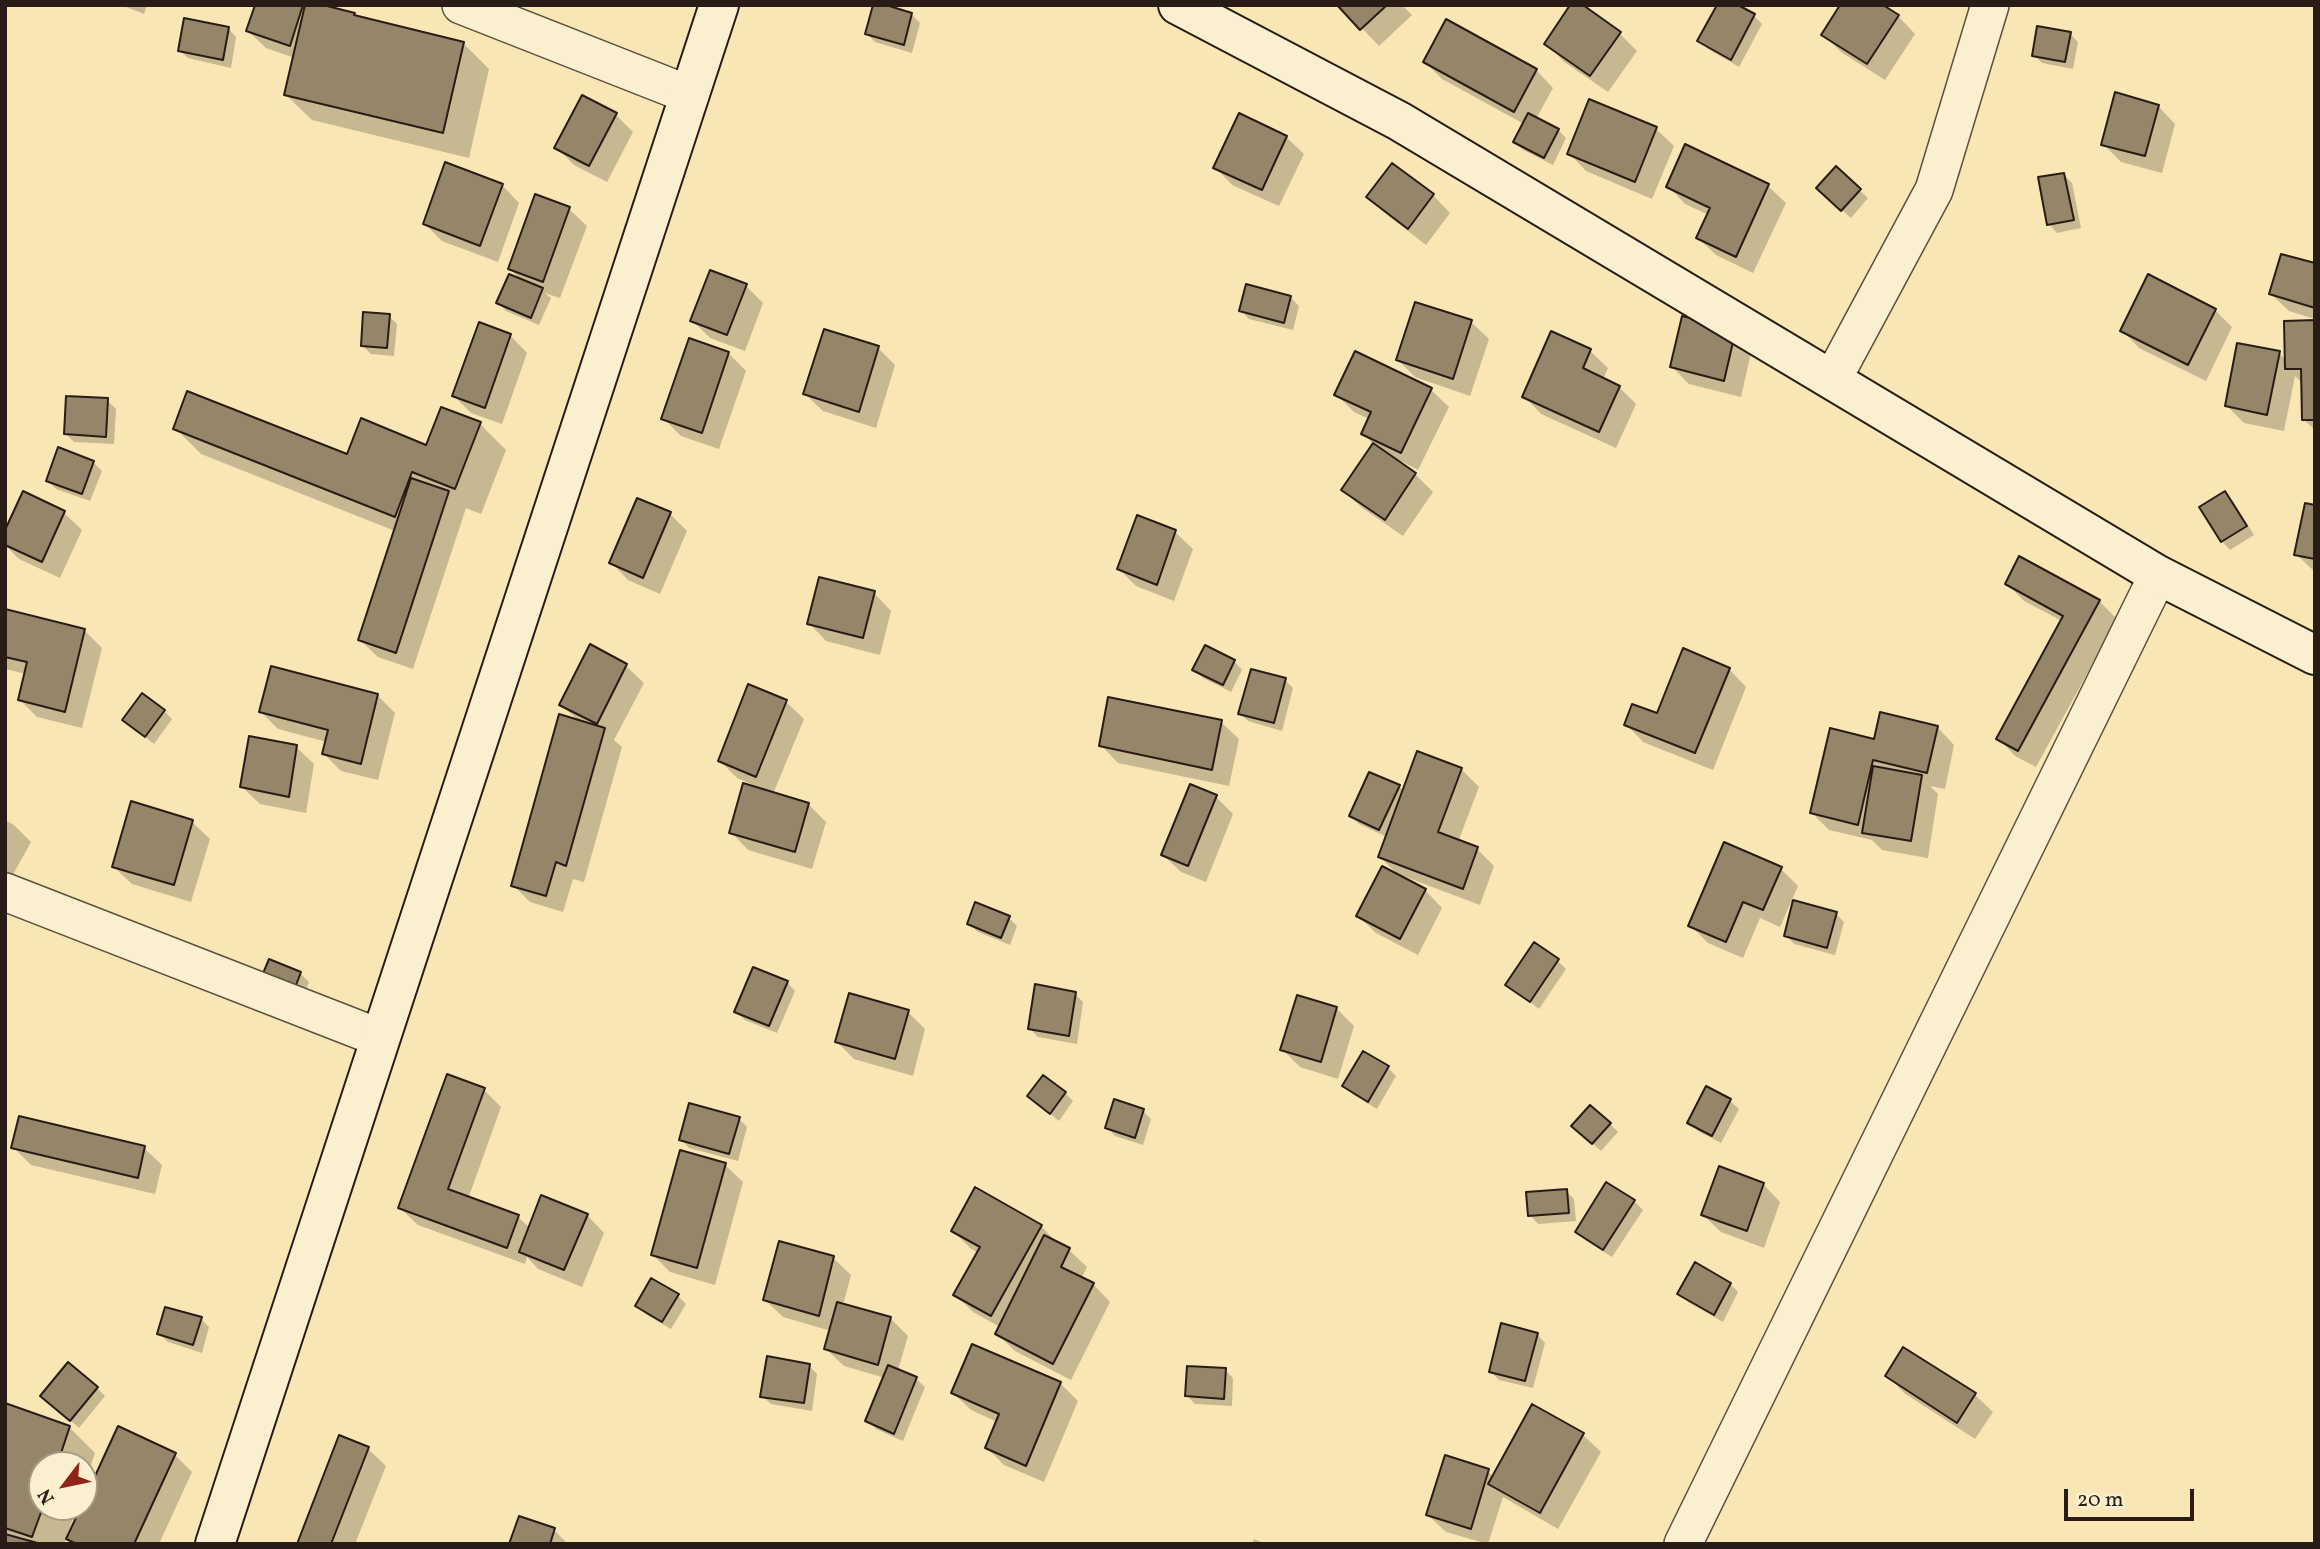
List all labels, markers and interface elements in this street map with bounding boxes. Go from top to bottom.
north arrow [28,1451,98,1521]
scale bar [2068,1476,2198,1520]
text: N [32,1483,62,1509]
text: 20 m [2077,1486,2123,1515]

